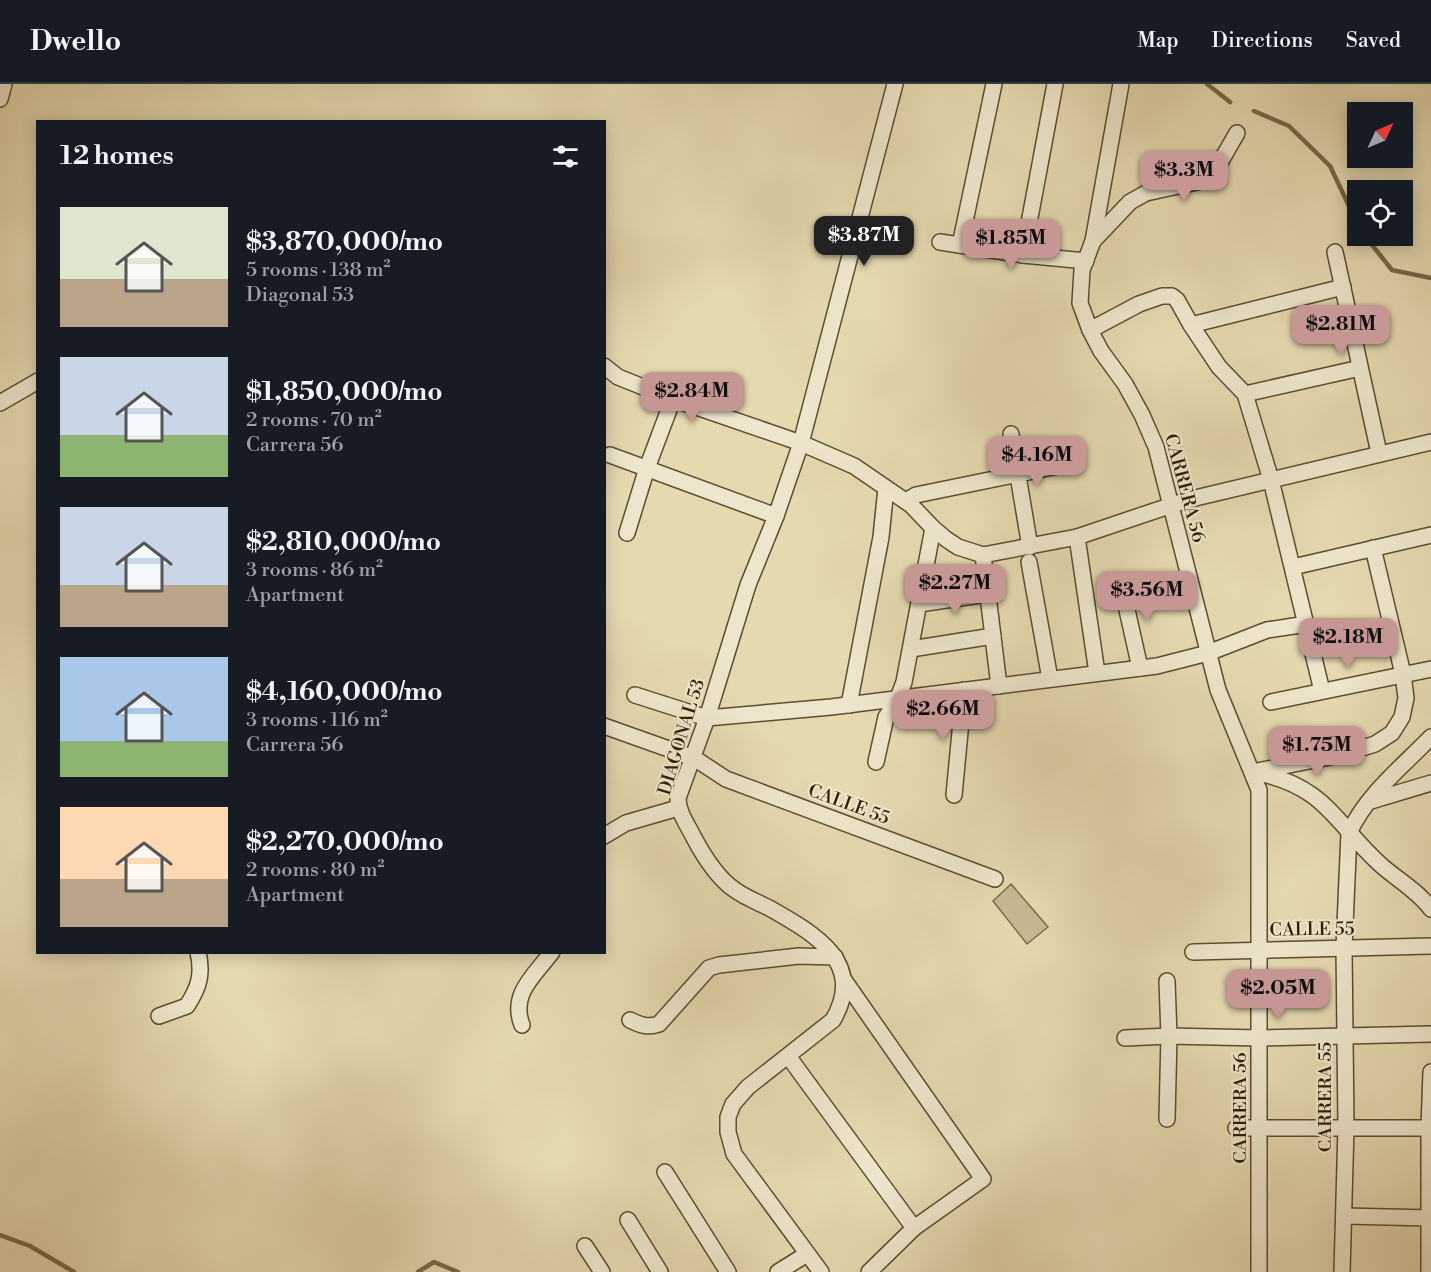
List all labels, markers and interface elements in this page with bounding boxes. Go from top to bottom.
text: Dwello [30,24,121,59]
text: Map [1137,28,1179,54]
text: Directions [1212,28,1313,54]
text: Saved [1346,28,1401,54]
north arrow [1347,102,1413,168]
map controls [1347,102,1413,246]
text: 12 homes [60,140,174,172]
icon: filters [549,140,582,173]
pin: $3.3M [1142,151,1226,202]
text: $3.3M [1154,158,1214,183]
button: locate [1347,180,1413,246]
pin: $3.87M [815,216,913,267]
pin: $1.85M [962,219,1060,270]
text: $3.87M [828,223,900,248]
text: $3,870,000/mo [246,226,443,258]
text: $1.85M [976,226,1046,251]
icon: home [108,231,180,303]
text: 5 rooms · 138 m² [246,258,390,283]
text: Diagonal 53 [246,283,354,308]
pin: $2.81M [1292,305,1390,356]
text: $2.81M [1306,312,1376,337]
pin: $2.84M [643,372,741,423]
text: $1,850,000/mo [246,376,442,408]
text: $2.84M [655,379,729,404]
icon: home [108,381,180,453]
text: 2 rooms · 70 m² [246,408,382,433]
street label: CARRERA 56 [1159,431,1210,545]
text: Carrera 56 [246,433,343,458]
pin: $4.16M [988,436,1086,487]
text: $4.16M [1002,443,1072,468]
text: $2,810,000/mo [246,526,441,558]
icon: home [108,531,180,603]
text: 3 rooms · 86 m² [246,558,383,583]
pin: $2.27M [906,564,1004,615]
text: $2.27M [919,571,991,596]
pin: $3.56M [1098,571,1196,622]
text: $3.56M [1111,578,1183,603]
text: Apartment [246,583,344,608]
pin: $2.18M [1299,618,1397,669]
text: $2.18M [1313,625,1383,650]
text: $4,160,000/mo [246,676,443,708]
street label: DIAGONAL 53 [653,676,710,798]
icon: home [108,681,180,753]
pin: $2.66M [894,690,992,741]
text: $2.66M [906,697,980,722]
text: 3 rooms · 116 m² [246,708,388,733]
pin: $1.75M [1268,726,1366,777]
text: Carrera 56 [246,733,343,758]
text: $1.75M [1282,733,1352,758]
street label: CALLE 55 [805,779,893,830]
text: $2,270,000/mo [246,826,444,858]
icon: home [108,831,180,903]
text: 2 rooms · 80 m² [246,858,384,883]
text: Apartment [246,883,344,908]
street label: CALLE 55 [1269,917,1355,942]
pin: $2.05M [1229,969,1327,1020]
text: $2.05M [1240,976,1316,1001]
street label: CARRERA 55 [1314,1042,1337,1152]
street label: CARRERA 56 [1229,1052,1252,1164]

